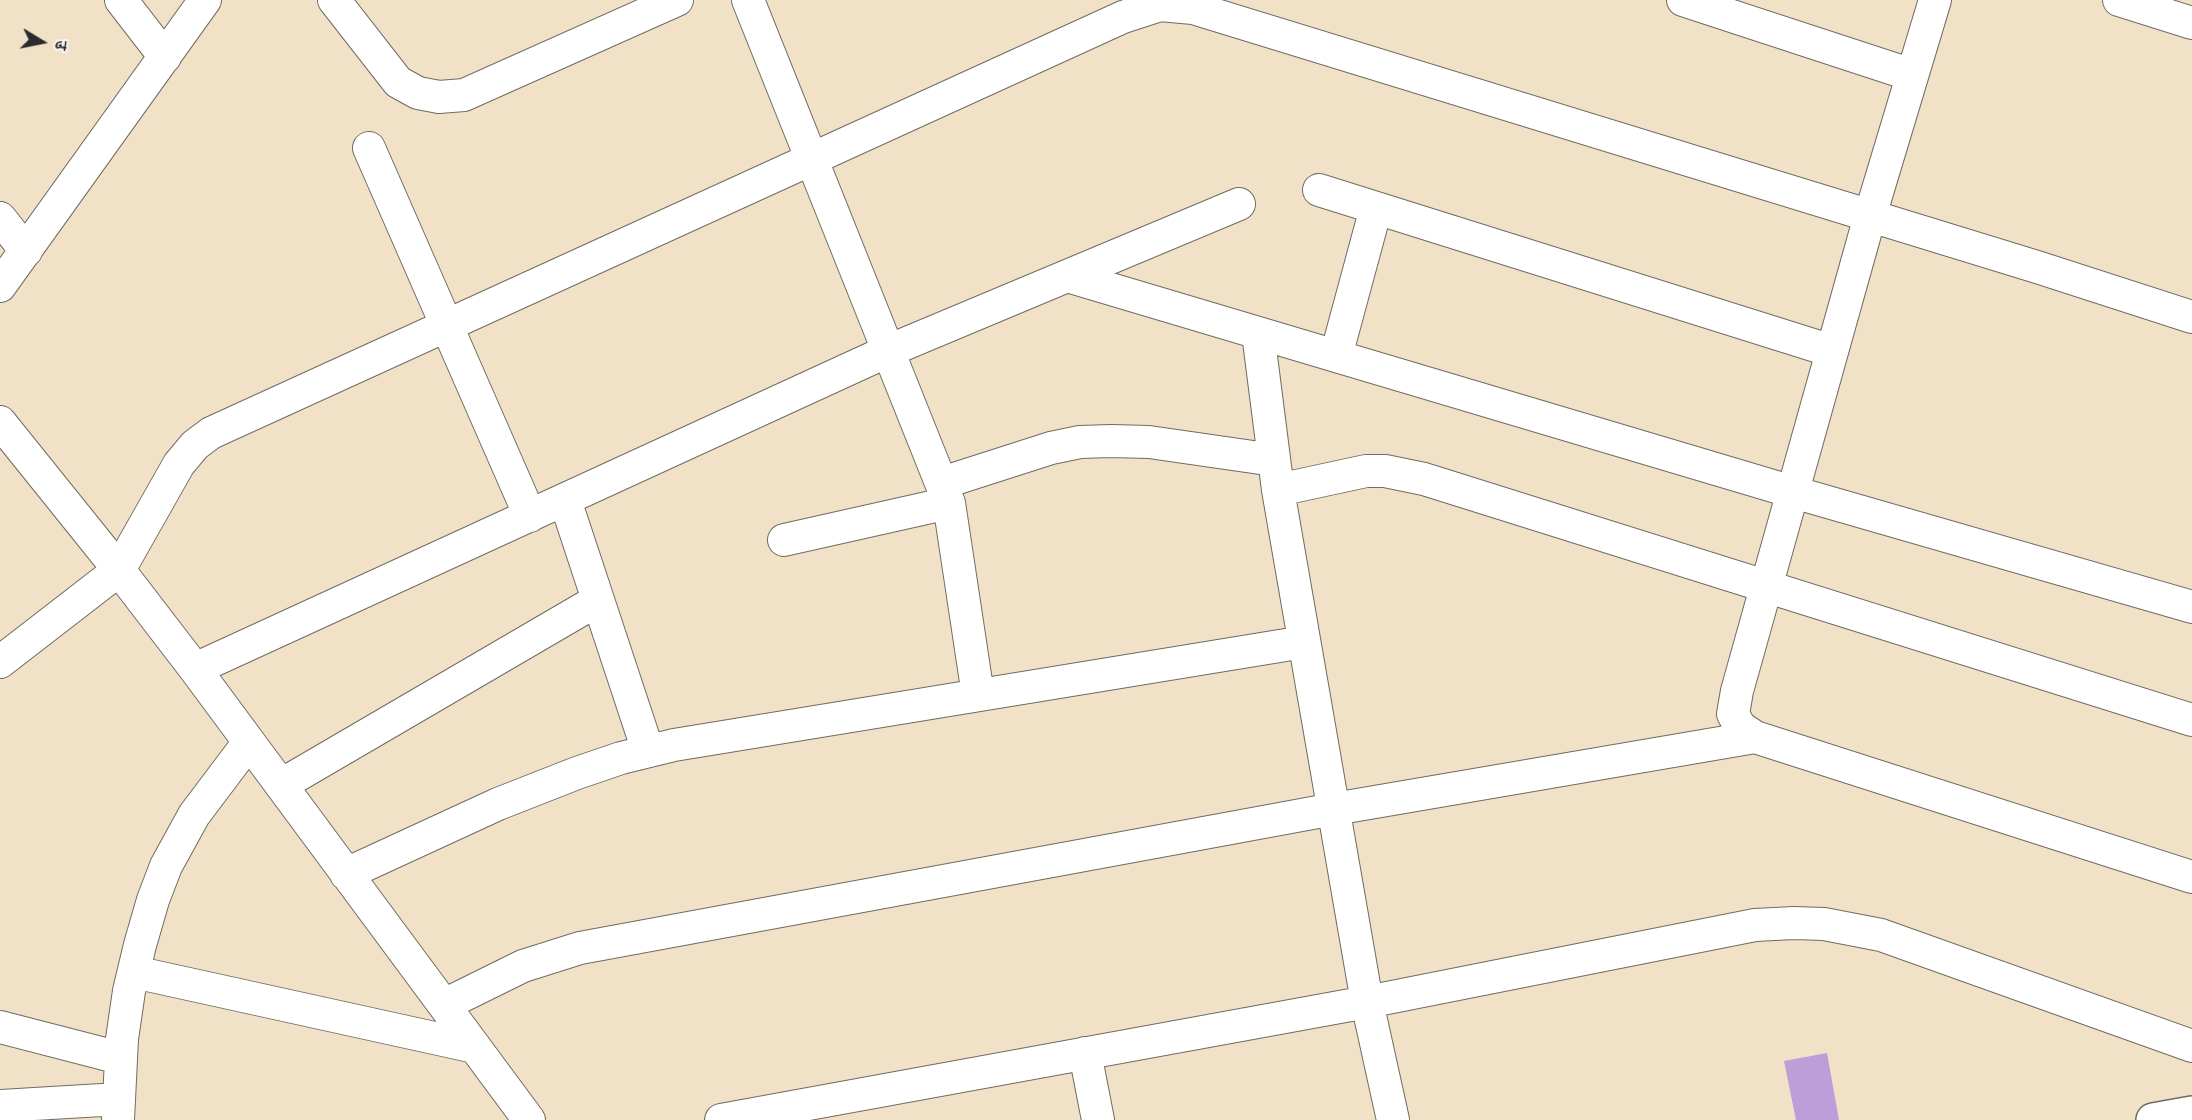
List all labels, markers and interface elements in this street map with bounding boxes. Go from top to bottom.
north arrow [12,12,72,72]
text: उ [48,39,72,52]

